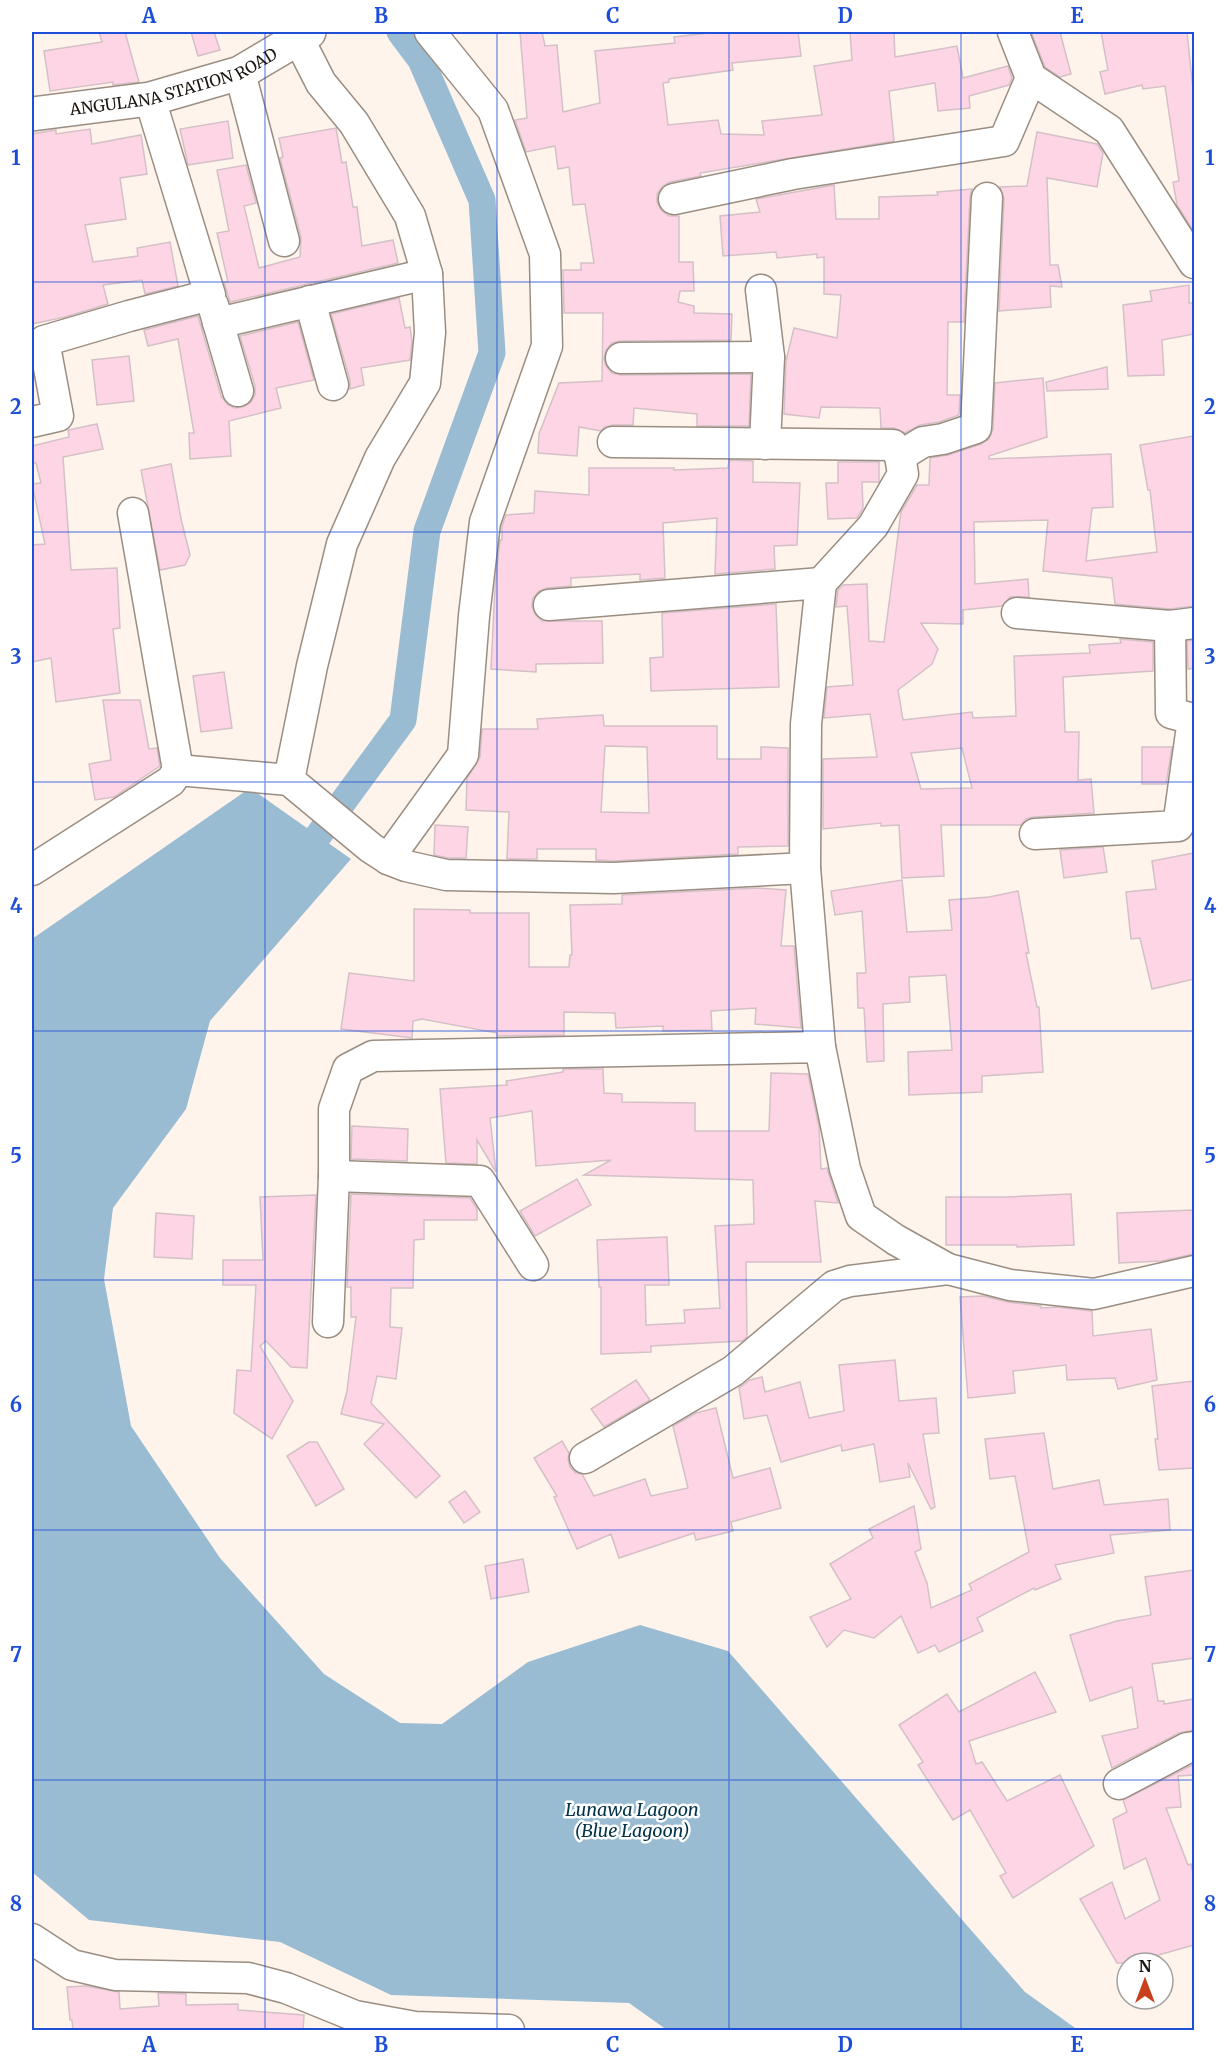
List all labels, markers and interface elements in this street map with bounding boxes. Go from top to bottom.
text: A [141,3,157,28]
text: B [374,3,388,28]
text: C [606,3,620,28]
text: D [837,3,853,28]
text: E [1070,3,1084,28]
street label: ANGULANA STATION ROAD [68,43,281,119]
text: 1 [11,145,21,170]
text: 1 [1205,145,1215,170]
text: 2 [10,394,22,419]
text: 2 [1204,394,1216,419]
text: 3 [10,644,22,669]
text: 3 [1204,644,1216,669]
text: 4 [10,893,23,918]
text: 4 [1204,893,1217,918]
text: 5 [10,1143,22,1168]
text: 5 [1204,1143,1216,1168]
text: 6 [10,1392,22,1417]
text: 6 [1204,1392,1216,1417]
text: 7 [10,1642,22,1667]
text: 7 [1204,1642,1216,1667]
water label: Lunawa Lagoon (Blue Lagoon) [565,1798,699,1842]
text: 8 [10,1891,22,1916]
text: 8 [1204,1891,1216,1916]
north arrow [1115,1951,1175,2011]
text: N [1139,1956,1152,1976]
text: A [141,2032,157,2057]
text: B [374,2032,388,2057]
text: C [606,2032,620,2057]
text: D [837,2032,853,2057]
text: E [1070,2032,1084,2057]

